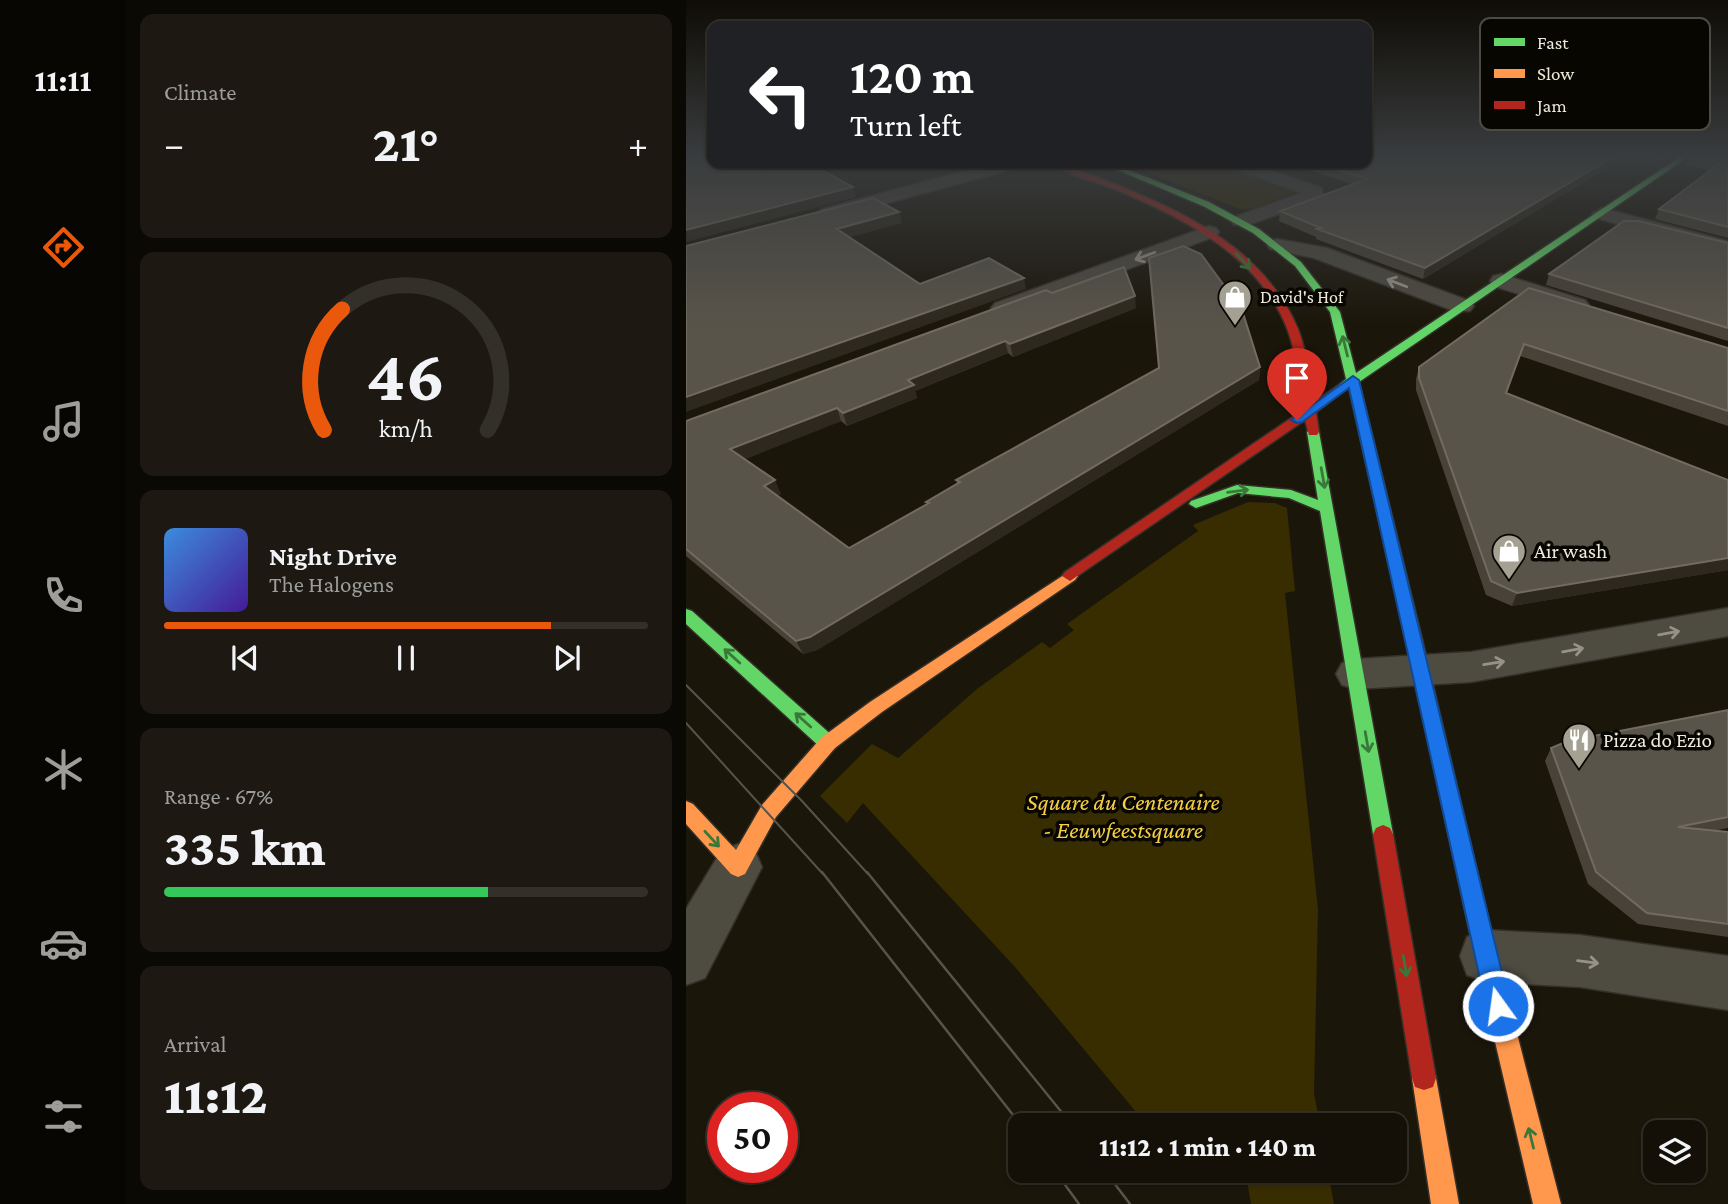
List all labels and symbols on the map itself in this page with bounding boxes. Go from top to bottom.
legend [1480,18,1710,130]
text: Fast [1537,32,1569,53]
text: Slow [1537,63,1574,84]
text: Jam [1535,95,1567,116]
one-way arrow [1134,251,1156,263]
one-way arrow [1235,252,1252,269]
one-way arrow [1387,275,1409,288]
shop icon: David's Hof [1216,278,1254,327]
place label: David's Hof [1260,287,1345,307]
one-way arrow [1338,335,1351,358]
pin [1267,348,1327,420]
one-way arrow [1316,466,1330,489]
one-way arrow [1226,484,1249,497]
shop icon: Air wash [1490,532,1528,581]
place label: Air wash [1534,539,1607,563]
one-way arrow [1657,626,1680,639]
one-way arrow [1561,643,1584,656]
one-way arrow [724,648,741,665]
one-way arrow [1482,656,1505,669]
one-way arrow [794,712,812,728]
restaurant icon: Pizza do Ezio [1560,721,1598,770]
place label: Pizza do Ezio [1603,728,1712,752]
one-way arrow [1361,730,1374,753]
park label: Square du Centenaire - Eeuwfeestsquare [1026,788,1220,843]
one-way arrow [704,830,721,847]
one-way arrow [1399,954,1412,977]
one-way arrow [1576,956,1598,969]
position arrow [1461,969,1535,1043]
speed limit sign: 50 [707,1092,798,1183]
one-way arrow [1524,1127,1537,1150]

